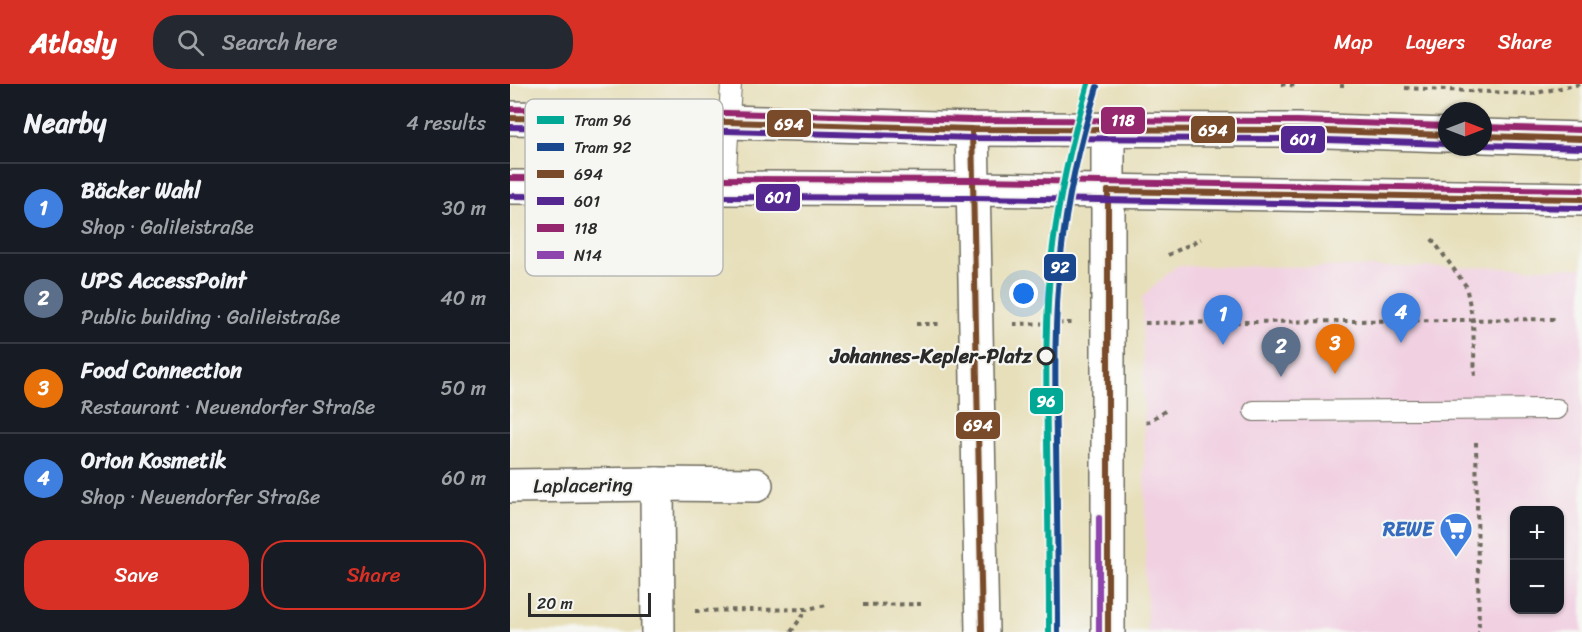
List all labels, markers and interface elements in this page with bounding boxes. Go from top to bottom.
search box [153,15,573,69]
text: Atlasly [30,18,117,67]
text: Search here [222,23,338,62]
text: Map [1334,23,1373,61]
text: Layers [1406,23,1465,61]
text: Share [1498,23,1552,61]
icon: search [174,26,207,59]
legend [525,99,723,276]
text: Nearby [24,100,106,146]
north arrow [1438,102,1492,156]
text: 4 results [406,106,486,141]
text: Tram 96 [574,106,631,135]
line badge: 118 [1100,106,1146,135]
text: 118 [1111,106,1135,135]
line badge: 694 [766,109,812,138]
text: 694 [774,110,803,139]
line badge: 694 [1190,115,1236,144]
text: 694 [1198,116,1227,145]
line badge: 601 [1280,125,1326,154]
text: 601 [1289,125,1316,154]
text: Tram 92 [574,133,632,162]
text: 694 [574,160,603,189]
text: Bäcker Wahl [81,171,200,210]
line badge: 601 [755,183,801,212]
text: 601 [764,183,791,212]
text: 601 [574,187,600,216]
text: 1 [39,191,48,226]
text: 30 m [442,191,486,226]
text: Shop · Galileistraße [81,210,254,245]
text: 118 [574,214,598,243]
text: N14 [574,241,602,270]
line badge: 92 [1043,253,1077,282]
text: 92 [1050,253,1070,282]
text: UPS AccessPoint [81,261,247,300]
your location [1009,279,1038,308]
text: 2 [38,281,49,316]
text: 40 m [440,281,486,316]
pin: 4 [1382,294,1420,343]
pin: 1 [1204,296,1242,345]
text: Public building · Galileistraße [81,300,340,335]
pin: 3 [1316,324,1354,374]
pin: 2 [1262,328,1300,377]
place label: Johannes-Kepler-Platz [829,339,1033,374]
marker: Johannes-Kepler-Platz [1037,347,1055,365]
text: Food Connection [81,351,242,390]
text: 3 [38,371,49,406]
text: 50 m [441,371,486,406]
line badge: 96 [1029,387,1064,415]
text: 96 [1037,387,1055,416]
text: Restaurant · Neuendorfer Straße [81,390,375,425]
line badge: 694 [955,411,1001,440]
text: 694 [963,411,992,440]
text: Orion Kosmetik [81,441,227,480]
text: 4 [37,461,50,496]
text: 60 m [441,461,486,496]
street label: Laplacering [533,467,633,504]
text: Shop · Neuendorfer Straße [81,480,320,515]
map controls [1510,506,1564,614]
button: + [1510,506,1564,560]
supermarket icon: REWE [1438,511,1474,558]
place label: REWE [1382,512,1435,547]
button: Save [24,540,249,610]
button: Share [261,540,486,610]
button: − [1510,560,1564,614]
text: 20 m [537,589,573,618]
scale bar [528,590,651,618]

